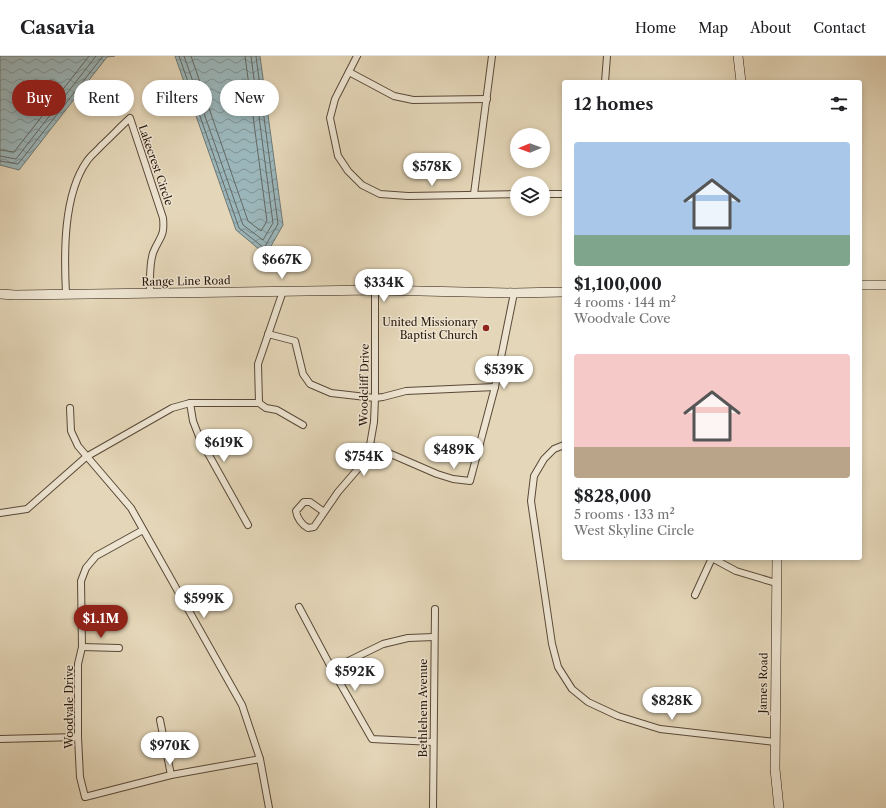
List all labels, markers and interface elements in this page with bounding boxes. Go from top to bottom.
text: Casavia [20,16,95,39]
text: Home [635,19,676,37]
text: Map [698,19,728,37]
text: About [750,19,791,37]
text: Contact [813,19,866,37]
chip: Buy [12,80,66,116]
chip: Rent [74,80,134,116]
chip: Filters [142,80,212,116]
chip: New [220,80,279,116]
icon: filters [828,93,850,115]
text: 12 homes [574,94,653,114]
street label: Lakecrest Circle [136,123,176,207]
north arrow [510,128,550,168]
map controls [510,128,550,216]
pin: $578K [404,153,460,187]
text: $578K [412,158,452,174]
icon: home [676,168,748,240]
button: layers [510,176,550,216]
pin: $667K [254,246,310,280]
text: $667K [262,251,302,267]
pin: $334K [356,269,412,303]
street label: Range Line Road [141,273,231,289]
text: $334K [364,274,404,290]
text: $1,100,000 [574,274,662,294]
text: 4 rooms · 144 m² [574,294,676,310]
text: Woodvale Cove [574,310,671,326]
place label: United Missionary Baptist Church [382,315,479,342]
marker: United Missionary Baptist Church [481,323,491,333]
street label: Woodcliff Drive [356,343,372,428]
pin: $539K [476,356,532,390]
text: $539K [484,361,524,377]
icon: home [676,380,748,452]
pin: $619K [196,429,252,463]
text: $619K [204,434,244,450]
pin: $489K [426,436,482,470]
text: $489K [433,441,475,457]
pin: $754K [336,443,392,477]
text: $754K [344,448,384,464]
text: $828,000 [574,486,651,506]
text: 5 rooms · 133 m² [574,506,675,522]
text: West Skyline Circle [574,522,694,538]
pin: $599K [176,585,232,619]
text: $599K [184,590,224,606]
pin: $1.1M [73,605,129,639]
text: $1.1M [83,610,119,626]
street label: James Road [755,652,771,716]
pin: $592K [327,658,383,692]
street label: Bethlehem Avenue [416,659,430,757]
text: $592K [335,663,375,679]
street label: Woodvale Drive [62,665,76,750]
pin: $828K [644,687,700,721]
text: $828K [651,692,693,708]
pin: $970K [142,732,198,766]
text: $970K [150,737,190,753]

